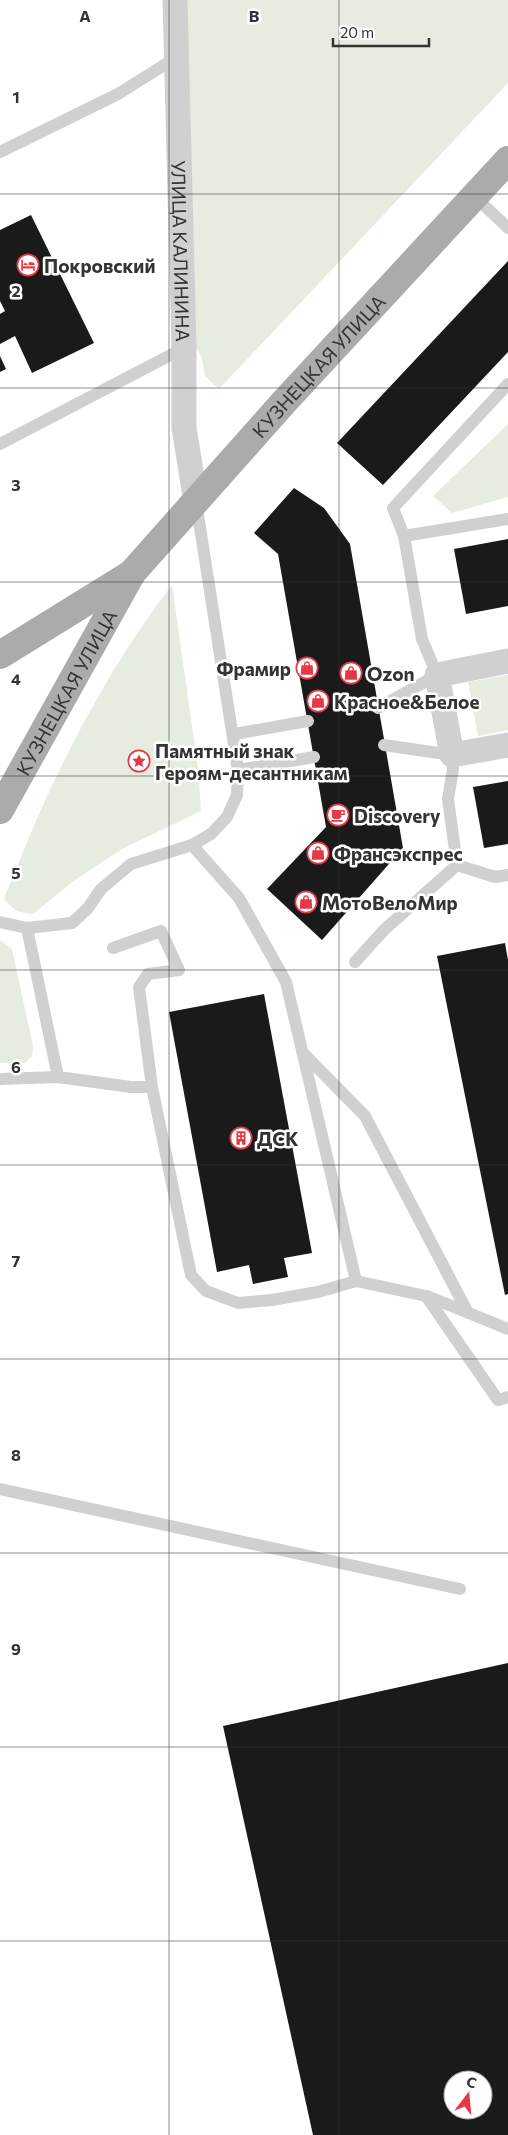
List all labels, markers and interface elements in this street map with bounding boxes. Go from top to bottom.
text: A [79,6,91,25]
text: B [249,6,260,25]
scale bar [333,15,429,47]
text: 20 m [340,23,374,41]
text: 1 [12,87,20,106]
street label: УЛИЦА КАЛИНИНА [168,160,195,342]
hotel icon: Покровский [16,253,40,277]
place label: Покровский [44,254,156,277]
text: 2 [11,281,21,300]
street label: КУЗНЕЦКАЯ УЛИЦА [247,289,390,442]
text: 3 [11,475,21,494]
street label: КУЗНЕЦКАЯ УЛИЦА [10,605,121,779]
shop icon: Фрамир [295,656,319,680]
place label: Фрамир [217,657,291,680]
shop icon: Ozon [339,661,363,685]
place label: Ozon [367,662,415,685]
text: 4 [11,669,21,688]
shop icon: Красное&Белое [306,689,330,713]
place label: Красное&Белое [334,690,479,713]
place label: Памятный знак Героям-десантникам [155,739,348,784]
place icon: Памятный знак Героям-десантникам [127,749,151,773]
cafe icon: Discovery [326,803,350,827]
place label: Discovery [354,804,441,827]
shop icon: Франсэкспрес [306,841,330,865]
place label: Франсэкспрес [334,842,463,865]
text: 5 [11,863,21,882]
shop icon: МотоВелоМир [294,890,318,914]
place label: МотоВелоМир [322,891,458,914]
text: 6 [11,1057,21,1076]
building icon: ДСК [229,1126,253,1150]
place label: ДСК [257,1127,299,1150]
text: 7 [12,1251,21,1270]
text: 8 [11,1445,21,1464]
text: 9 [11,1639,21,1658]
north arrow [443,2070,493,2120]
text: С [465,2073,479,2092]

